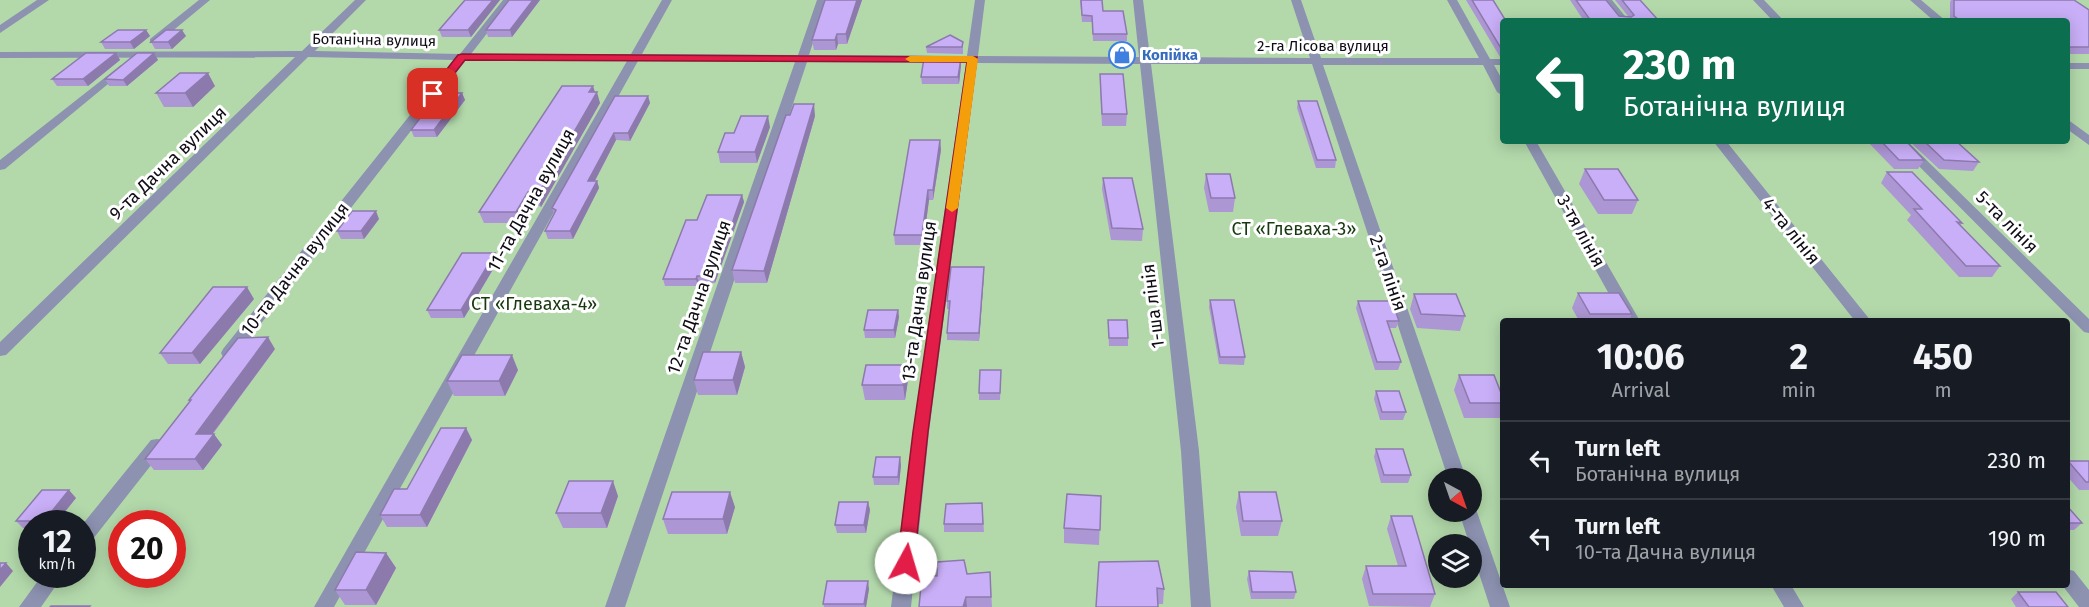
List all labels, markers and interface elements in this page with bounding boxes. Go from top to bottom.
street label: Ботанічна вулиця [312,30,436,50]
street label: 2-га Лісова вулиця [1257,37,1389,55]
shop icon: Копійка [1107,40,1137,70]
text: 230 m [1623,40,1736,90]
icon: left [1524,42,1602,120]
place label: Копійка [1142,46,1198,64]
pin [407,68,458,119]
icon: arrive [416,77,449,110]
text: Ботанічна вулиця [1623,91,1846,123]
street label: 9-та Дачна вулиця [105,101,231,225]
street label: 11-та Дачна вулиця [483,125,579,275]
street label: 5-та лінія [1971,186,2043,258]
street label: 3-тя лінія [1552,191,1610,271]
street label: 4-та лінія [1757,193,1825,269]
street label: 10-та Дачна вулиця [236,198,354,340]
street label: 12-та Дачна вулиця [662,217,736,377]
park label: СТ «Глеваха-3» [1231,218,1357,240]
street label: 13-та Дачна вулиця [897,219,941,383]
street label: 2-га лінія [1365,232,1411,314]
street label: 1-ша лінія [1137,262,1169,350]
park label: СТ «Глеваха-4» [471,293,597,315]
text: 10:06 [1597,335,1685,379]
text: 2 [1789,335,1808,379]
text: 450 [1913,335,1973,379]
text: Arrival [1611,378,1670,402]
text: min [1781,378,1816,402]
text: m [1934,378,1952,402]
text: Turn left [1575,435,1660,462]
icon: left [1524,444,1557,477]
text: 230 m [1987,447,2046,474]
text: Ботанічна вулиця [1575,462,1740,486]
north arrow [1428,468,1482,522]
map controls [1428,468,1482,588]
speed limit sign: 20 [108,510,186,588]
text: Turn left [1575,513,1660,540]
icon: left [1524,522,1557,555]
text: 12 [42,524,72,560]
text: 190 m [1988,525,2046,552]
position arrow [874,531,938,595]
button: layers [1428,534,1482,588]
text: 10-та Дачна вулиця [1575,540,1756,564]
text: km/h [38,555,76,573]

